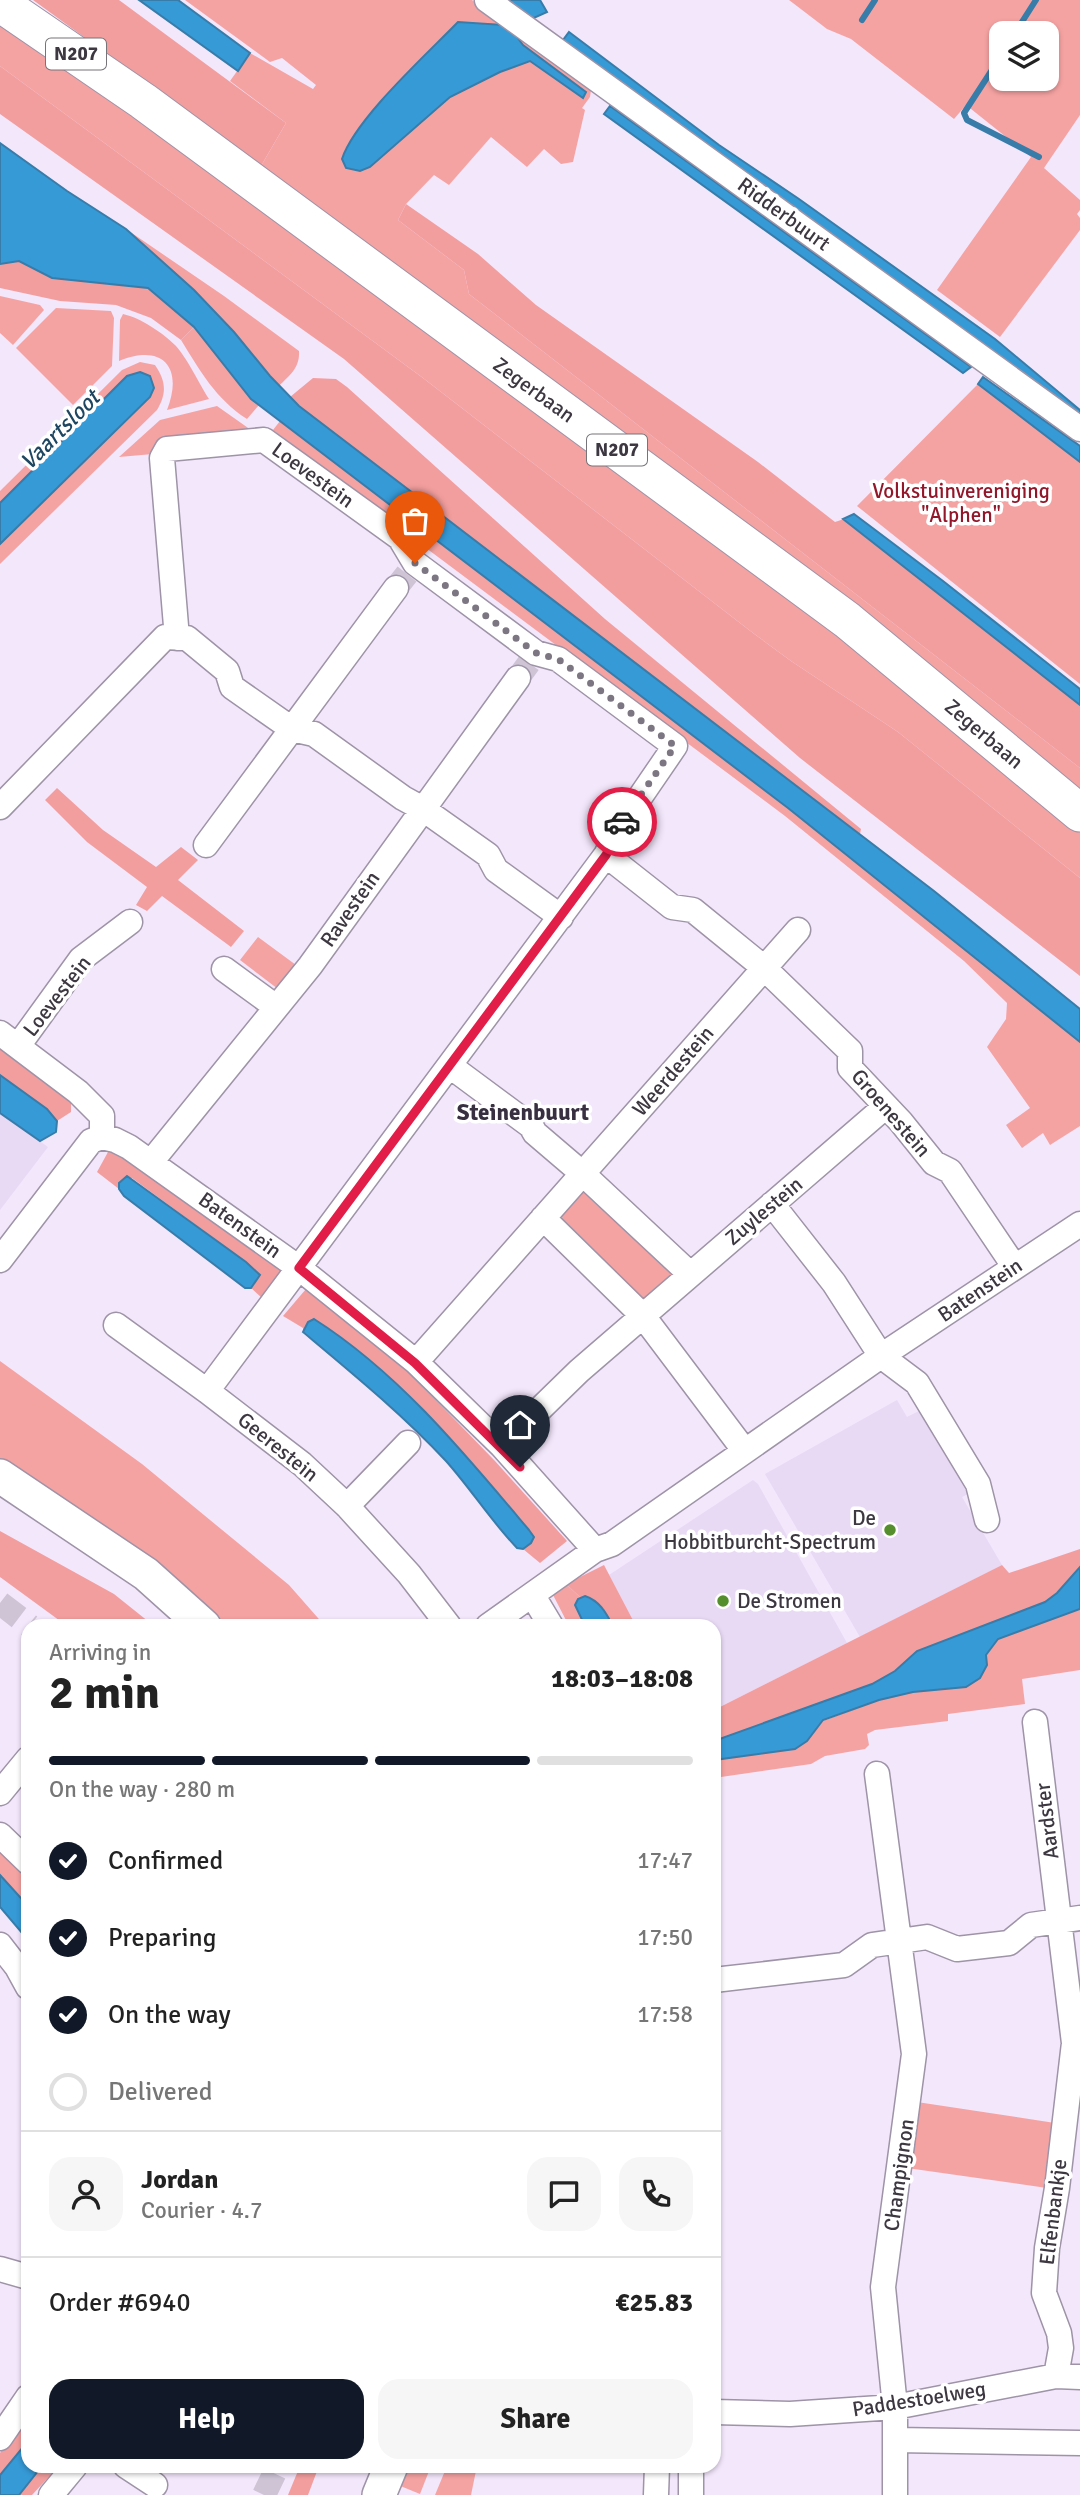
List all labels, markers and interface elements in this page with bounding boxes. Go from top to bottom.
map controls [989,21,1059,91]
button: layers [989,21,1059,91]
road number: N207 [46,38,106,70]
street label: Ridderbuurt [733,172,835,256]
street label: Zegerbaan [488,352,580,428]
water label: Vaartsloot [14,382,108,476]
road number: N207 [587,435,647,466]
street label: Loevestein [267,436,359,514]
park label: Volkstuinvereniging "Alphen" [872,478,1050,528]
pin [385,491,445,563]
icon: bag [396,502,434,540]
street label: Zegerbaan [939,694,1029,774]
courier [587,787,657,857]
icon: car [603,803,641,841]
street label: Ravestein [315,866,385,952]
street label: Loevestein [17,950,97,1042]
street label: Weerdestein [627,1020,719,1122]
street label: Groenestein [846,1064,936,1162]
district label: Steinenbuurt [457,1098,590,1127]
street label: Zuylestein [720,1171,808,1251]
street label: Batenstein [193,1186,287,1264]
street label: Batenstein [933,1252,1027,1328]
pin [490,1395,550,1467]
icon: home [501,1406,539,1444]
street label: Geerestein [232,1407,324,1487]
place label: De Hobbitburcht-Spectrum [663,1505,876,1555]
marker: De Hobbitburcht-Spectrum [882,1522,898,1538]
place label: De Stromen [737,1588,842,1614]
marker: De Stromen [715,1593,731,1609]
text: Arriving in [49,1638,151,1667]
text: 18:03–18:08 [551,1663,693,1695]
text: 2 min [49,1665,160,1721]
text: On the way · 280 m [49,1775,235,1804]
street label: Aardster [1029,1781,1065,1861]
icon: check [49,1842,87,1880]
text: Confirmed [108,1845,223,1877]
text: 17:47 [637,1846,693,1875]
icon: check [49,1919,87,1957]
text: Preparing [108,1922,216,1954]
text: 17:50 [637,1923,693,1952]
icon: check [49,1996,87,2034]
text: On the way [108,1999,231,2031]
text: 17:58 [637,2000,693,2029]
text: Delivered [108,2076,213,2108]
street label: Champignon [878,2117,920,2233]
button: person [49,2157,123,2231]
button: chat [527,2157,601,2231]
button: phone [619,2157,693,2231]
street label: Elfenbankje [1034,2157,1072,2267]
text: Jordan [141,2164,218,2196]
text: Courier · 4.7 [141,2196,262,2225]
text: Order #6940 [49,2287,190,2319]
text: €25.83 [615,2287,693,2319]
street label: Paddestoelweg [850,2376,988,2422]
button: Help [49,2379,364,2459]
button: Share [378,2379,693,2459]

